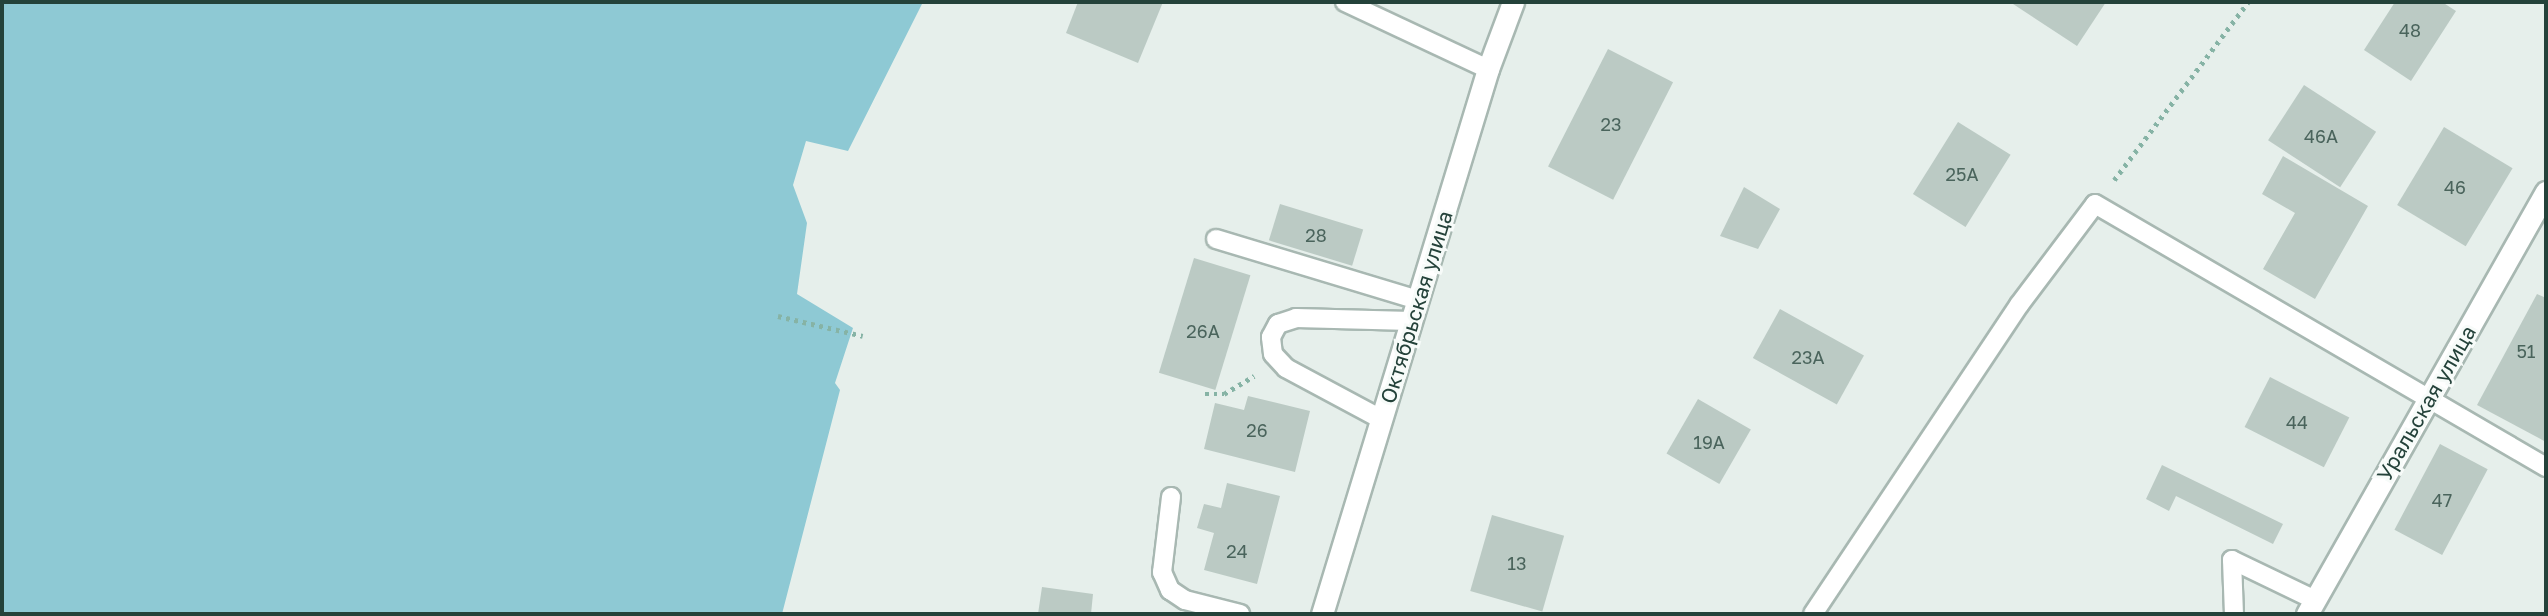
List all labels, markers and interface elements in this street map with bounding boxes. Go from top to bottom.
house number: 48 [2399,19,2421,41]
house number: 23 [1601,113,1621,135]
house number: 46А [2304,125,2338,147]
house number: 25А [1946,163,1978,185]
house number: 46 [2444,176,2466,198]
street label: Октябрьская улица [1375,208,1457,406]
house number: 28 [1305,224,1327,246]
house number: 26А [1186,320,1220,342]
street label: Уральская улица [2371,321,2481,485]
house number: 51 [2516,340,2536,362]
house number: 23А [1791,346,1825,368]
house number: 44 [2286,411,2308,433]
house number: 26 [1246,419,1268,441]
house number: 19А [1693,431,1725,453]
house number: 47 [2432,489,2452,511]
house number: 24 [1226,540,1248,562]
house number: 13 [1507,552,1527,574]

